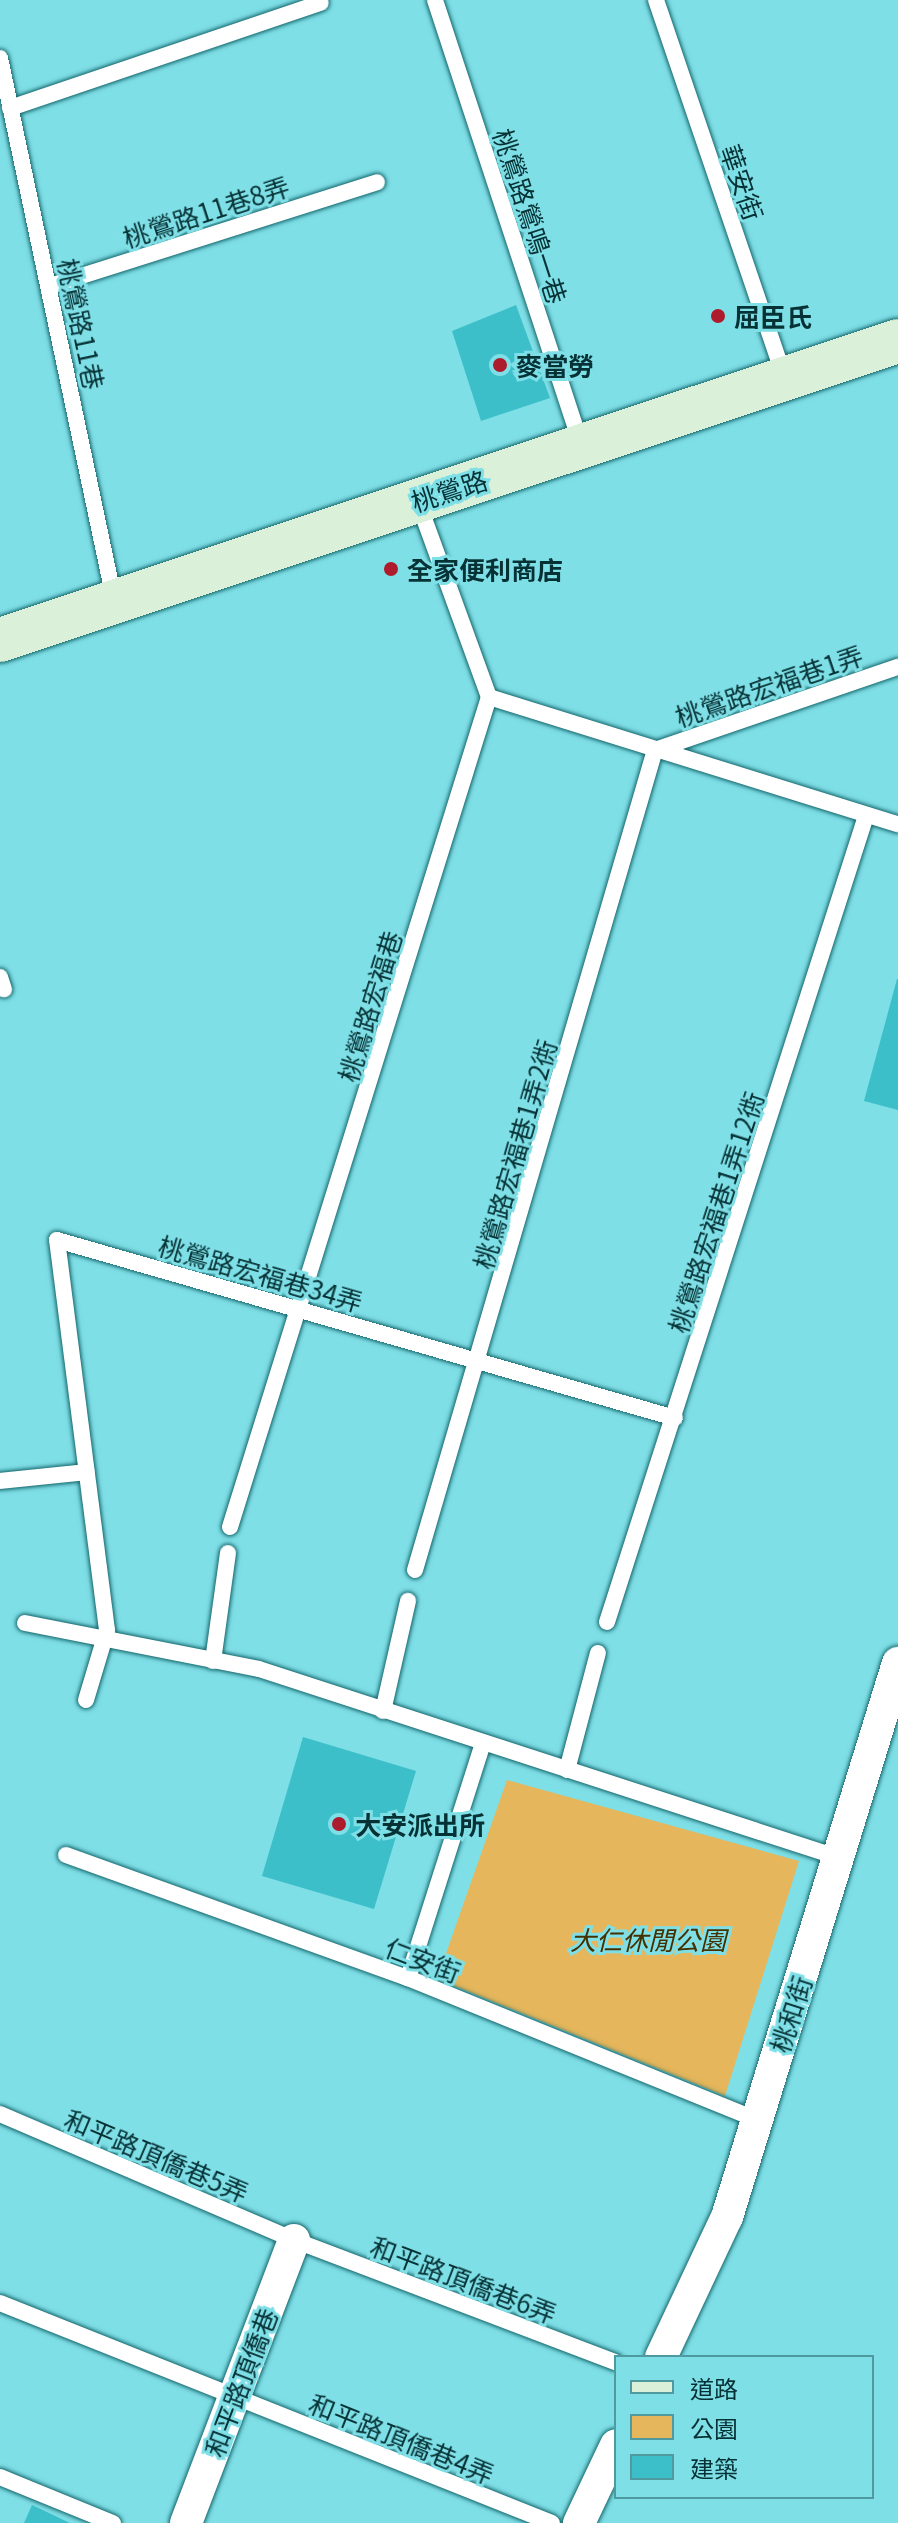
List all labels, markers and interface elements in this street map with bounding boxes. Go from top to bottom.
street label: 桃鶯路鶯鳴一巷 [488,125,574,307]
street label: 華安街 [716,140,770,224]
street label: 桃鶯路11巷8弄 [119,169,293,253]
street label: 桃鶯路11巷 [53,256,111,392]
place label: 屈臣氏 [734,300,812,332]
marker: 屈臣氏 [709,307,727,325]
place label: 麥當勞 [516,349,594,381]
marker: 麥當勞 [491,356,509,374]
street label: 桃鶯路 [407,463,491,517]
place label: 全家便利商店 [407,553,563,585]
marker: 全家便利商店 [382,560,400,578]
street label: 桃鶯路宏福巷1弄 [671,638,867,732]
street label: 桃鶯路宏福巷 [331,927,407,1085]
street label: 桃鶯路宏福巷1弄2衖 [466,1036,562,1272]
street label: 桃鶯路宏福巷1弄12衖 [661,1088,769,1336]
street label: 桃鶯路宏福巷34弄 [155,1229,367,1317]
place label: 大安派出所 [355,1808,485,1840]
marker: 大安派出所 [330,1815,348,1833]
park label: 大仁休閒公園 [570,1923,726,1955]
street label: 仁安街 [381,1930,465,1988]
street label: 桃和街 [763,1972,817,2056]
street label: 和平路頂僑巷5弄 [60,2102,254,2208]
street label: 和平路頂僑巷6弄 [367,2229,561,2329]
street label: 和平路頂僑巷 [197,2304,283,2460]
legend [614,2355,874,2499]
text: 道路 [690,2370,738,2405]
street label: 和平路頂僑巷4弄 [305,2387,499,2489]
text: 公園 [690,2410,738,2445]
text: 建築 [690,2450,738,2485]

